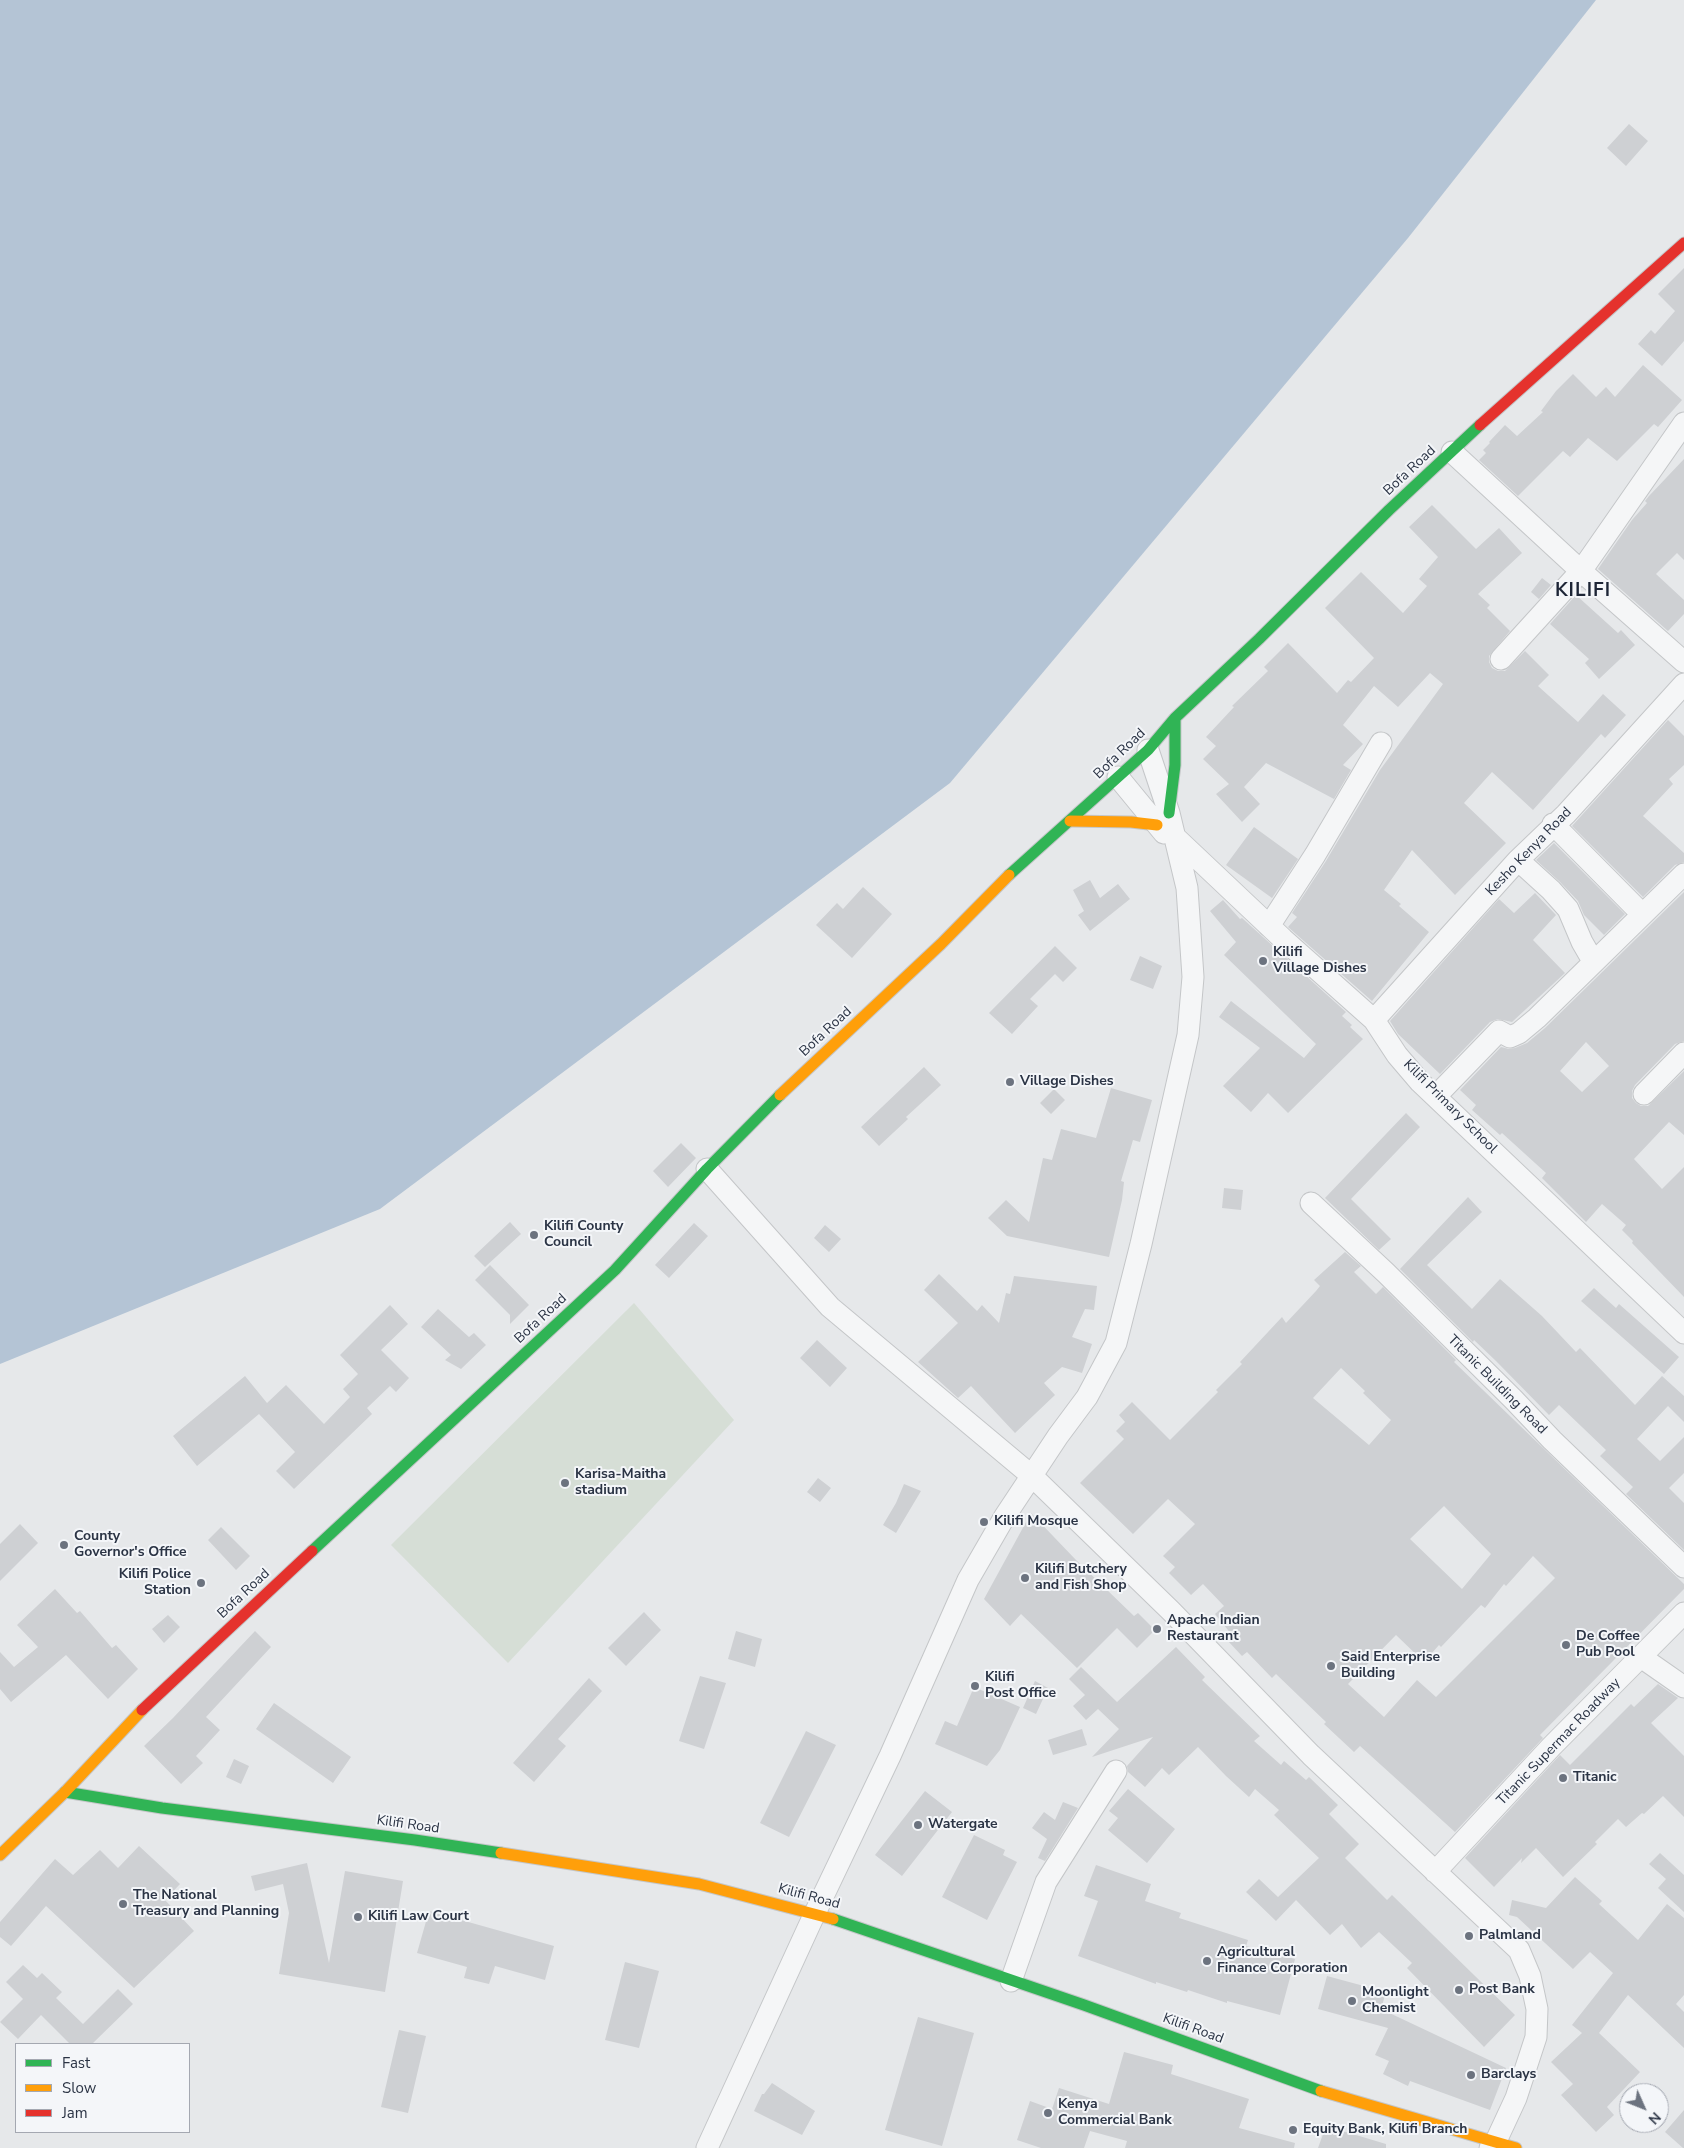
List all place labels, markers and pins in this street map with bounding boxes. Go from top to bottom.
place label: Kilifi Village Dishes [1273,945,1367,978]
marker: Kilifi Village Dishes [1257,955,1269,967]
place label: Village Dishes [1020,1074,1114,1090]
marker: Village Dishes [1004,1076,1016,1088]
place label: Kilifi County Council [544,1219,623,1252]
marker: Kilifi County Council [528,1229,540,1241]
place label: Karisa-Maitha stadium [575,1467,666,1500]
marker: Karisa-Maitha stadium [559,1477,571,1489]
place label: Kilifi Mosque [994,1514,1078,1530]
marker: Kilifi Mosque [978,1516,990,1528]
place label: County Governor's Office [74,1529,187,1561]
marker: County Governor's Office [58,1539,70,1551]
place label: Kilifi Butchery and Fish Shop [1035,1562,1127,1594]
place label: Kilifi Police Station [119,1567,191,1600]
marker: Kilifi Butchery and Fish Shop [1019,1572,1031,1584]
marker: Kilifi Police Station [195,1577,207,1589]
place label: Apache Indian Restaurant [1167,1613,1260,1645]
marker: Apache Indian Restaurant [1151,1623,1163,1635]
place label: De Coffee Pub Pool [1576,1629,1640,1661]
marker: De Coffee Pub Pool [1560,1639,1572,1651]
place label: Said Enterprise Building [1341,1650,1440,1682]
marker: Said Enterprise Building [1325,1660,1337,1672]
place label: Kilifi Post Office [985,1670,1056,1702]
marker: Kilifi Post Office [969,1680,981,1692]
place label: Titanic [1573,1770,1617,1786]
marker: Titanic [1557,1772,1569,1784]
place label: Watergate [928,1817,998,1833]
marker: Watergate [912,1819,924,1831]
place label: The National Treasury and Planning [133,1888,279,1920]
marker: The National Treasury and Planning [117,1898,129,1910]
place label: Kilifi Law Court [368,1909,469,1925]
marker: Kilifi Law Court [352,1911,364,1923]
place label: Palmland [1479,1928,1541,1944]
marker: Palmland [1463,1930,1475,1942]
place label: Agricultural Finance Corporation [1217,1945,1348,1978]
marker: Agricultural Finance Corporation [1201,1955,1213,1967]
place label: Post Bank [1469,1982,1535,1998]
marker: Post Bank [1453,1984,1465,1996]
place label: Moonlight Chemist [1362,1985,1429,2018]
marker: Moonlight Chemist [1346,1995,1358,2007]
place label: Barclays [1481,2067,1536,2083]
marker: Barclays [1465,2069,1477,2081]
place label: Kenya Commercial Bank [1058,2097,1172,2130]
marker: Kenya Commercial Bank [1042,2107,1054,2119]
place label: Equity Bank, Kilifi Branch [1303,2122,1467,2138]
marker: Equity Bank, Kilifi Branch [1287,2124,1299,2136]

